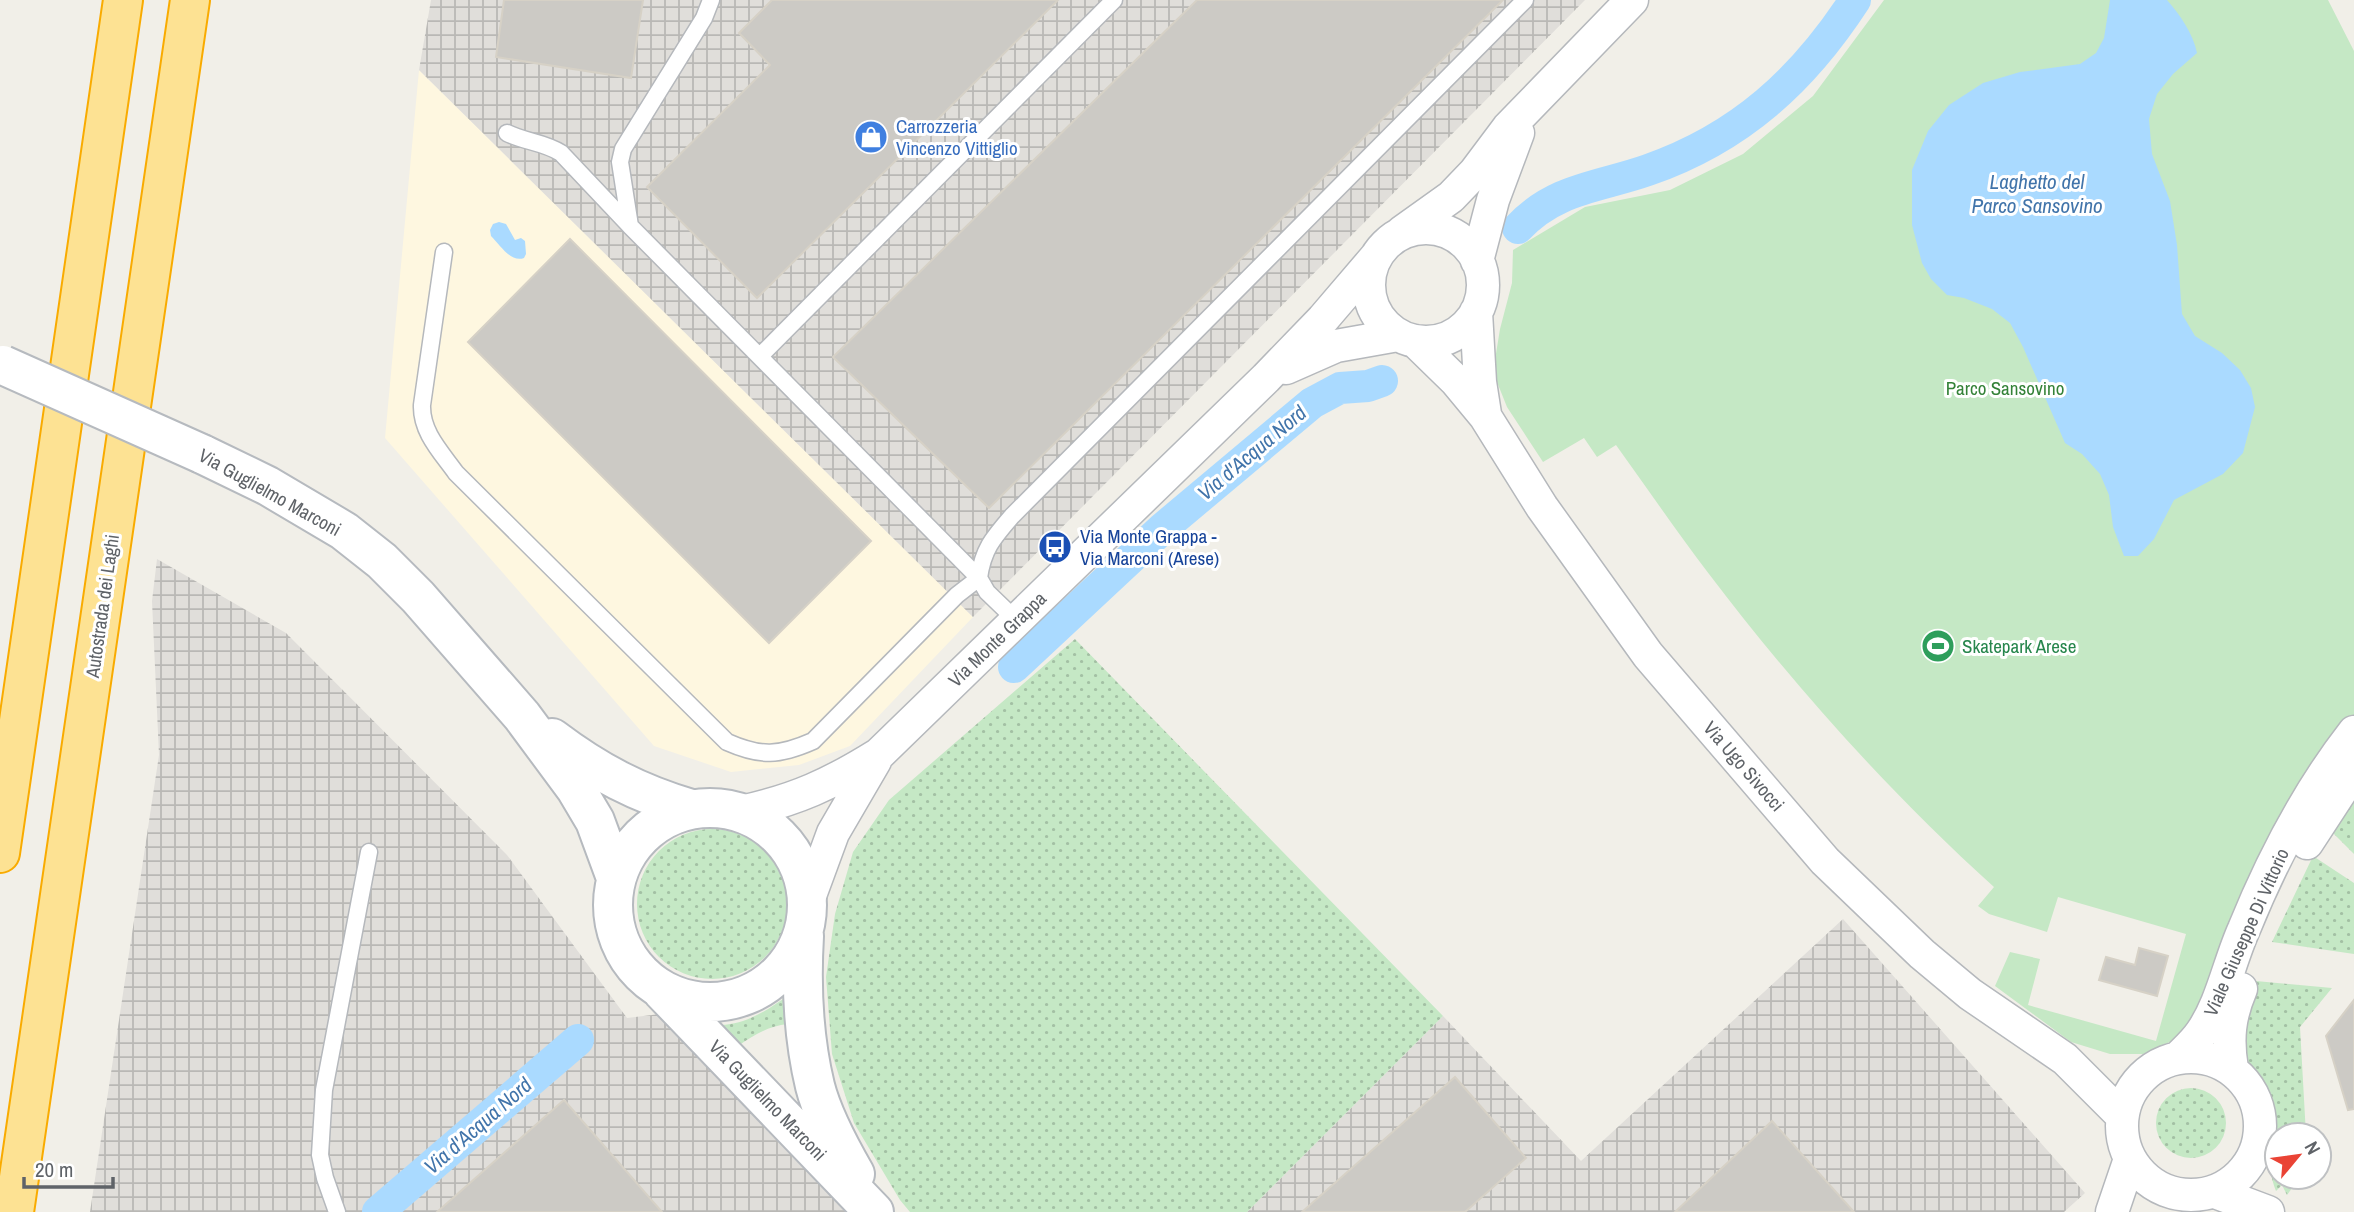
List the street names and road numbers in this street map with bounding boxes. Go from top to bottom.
street label: Via Guglielmo Marconi [194,442,346,542]
street label: Autostrada dei Laghi [79,533,125,680]
street label: Via Monte Grappa [942,585,1052,692]
street label: Via Ugo Sivocci [1698,715,1790,817]
street label: Viale Giuseppe Di Vittorio [2197,844,2295,1020]
street label: Via Guglielmo Marconi [703,1034,833,1166]

